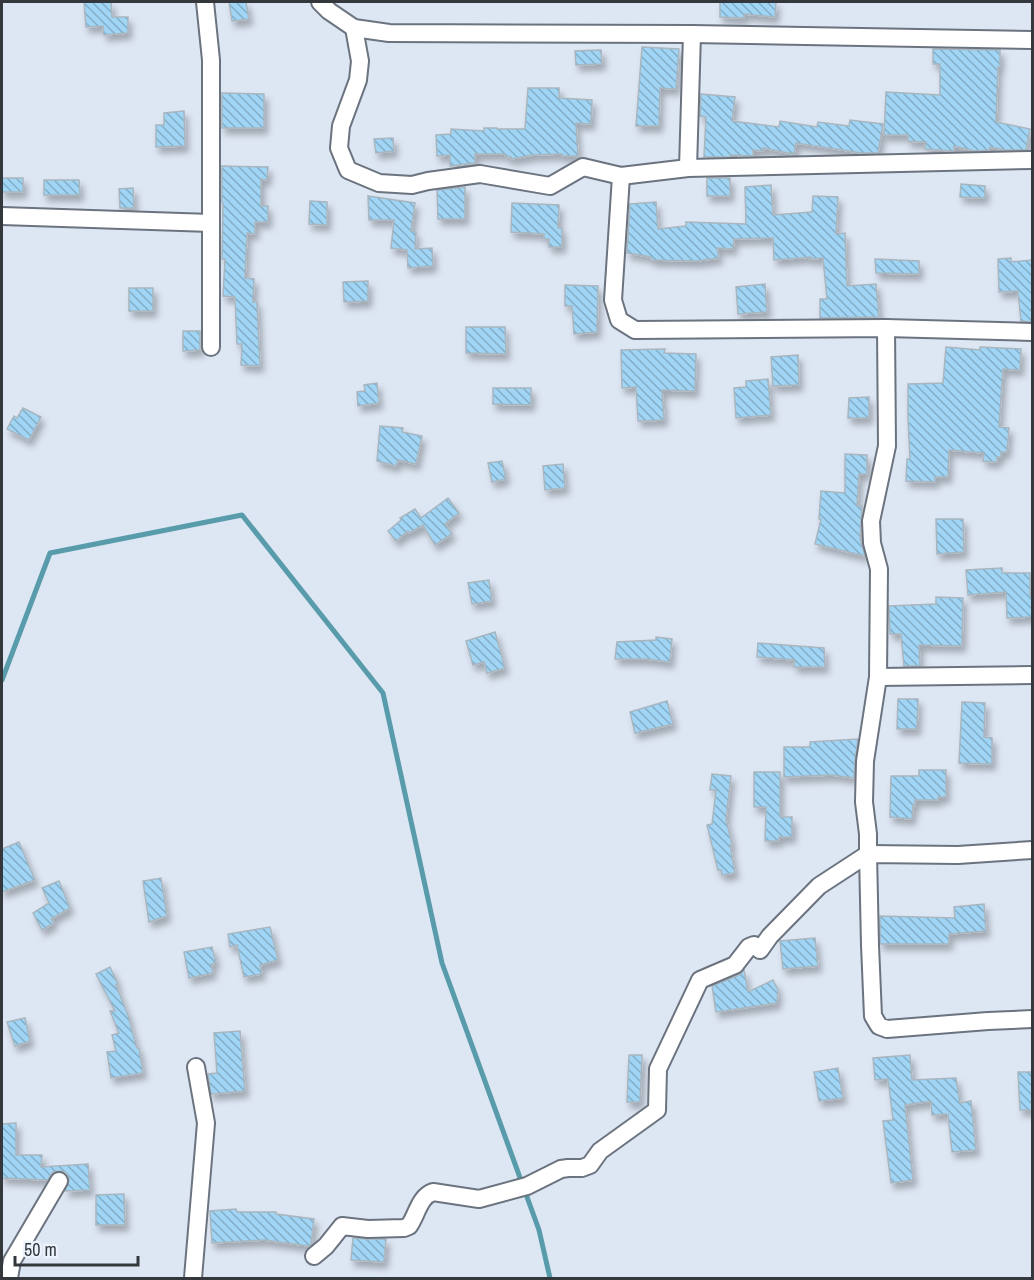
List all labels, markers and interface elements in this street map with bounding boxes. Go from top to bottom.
scale bar [15,1229,138,1267]
text: 50 m [24,1237,57,1262]

